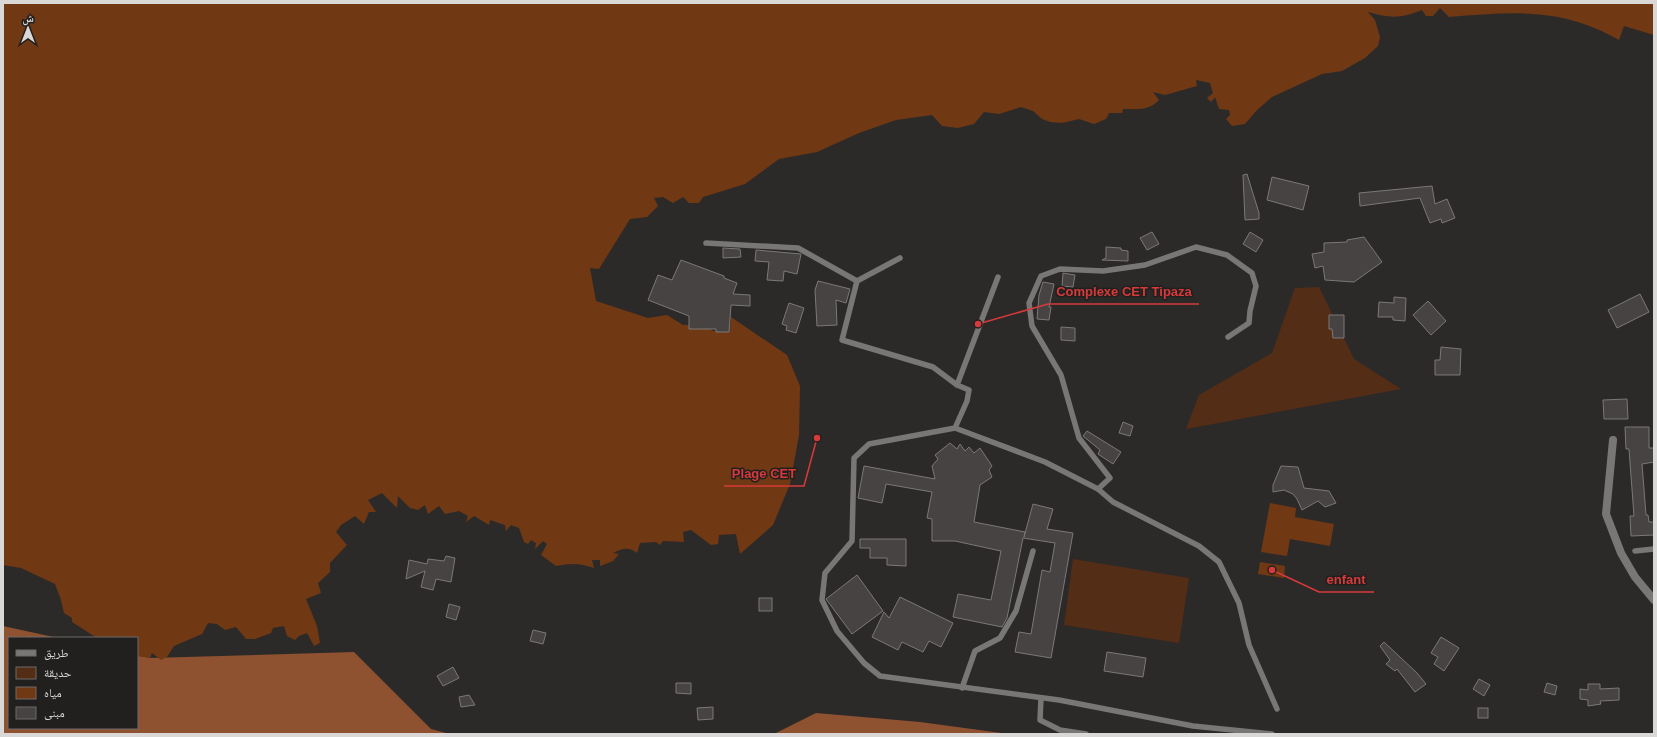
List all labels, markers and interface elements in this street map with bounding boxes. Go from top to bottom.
north arrow [8,8,48,48]
text: ش [22,12,34,26]
callout: Complexe CET Tipaza [1048,279,1199,304]
text: Complexe CET Tipaza [1056,284,1193,299]
callout: Plage CET [724,461,804,486]
text: Plage CET [732,466,796,481]
callout: enfant [1319,567,1374,592]
text: enfant [1327,572,1366,587]
legend [8,637,138,729]
text: طريق [44,646,69,660]
text: حديقة [44,666,72,680]
text: مياه [44,686,62,700]
text: مبنى [44,706,65,720]

